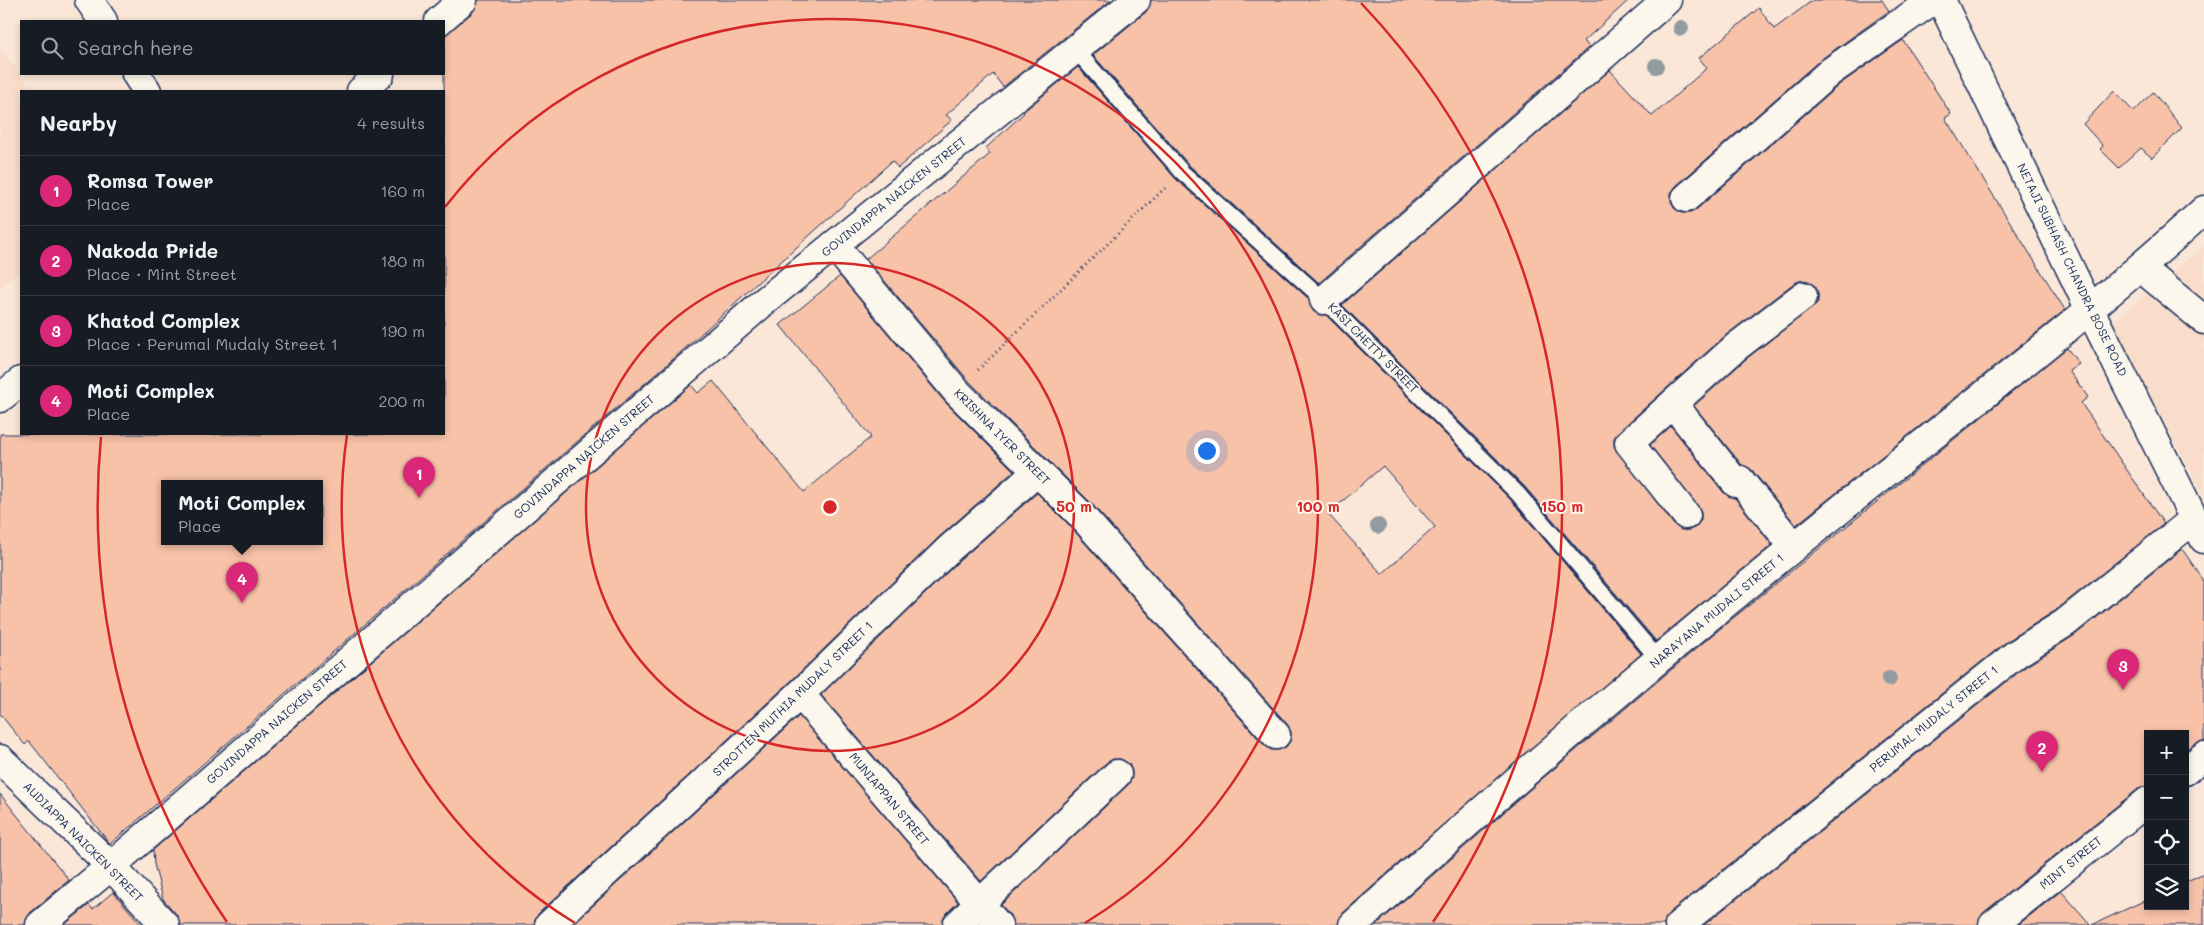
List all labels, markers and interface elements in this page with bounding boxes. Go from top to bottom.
search box [20,20,445,75]
icon: search [38,34,66,62]
text: Search here [78,35,194,60]
text: Nearby [40,109,117,136]
text: 4 results [357,112,425,133]
street label: GOVINDAPPA NAICKEN STREET [818,133,969,260]
street label: NETAJI SUBHASH CHANDRA BOSE ROAD [2014,160,2132,379]
text: Romsa Tower [87,168,213,193]
text: 1 [52,180,60,201]
text: 160 m [380,180,425,201]
text: Place [87,193,130,214]
text: Nakoda Pride [87,238,218,263]
text: 2 [52,250,60,271]
text: 180 m [380,250,425,271]
text: Place · Mint Street [87,263,237,284]
street label: KASI CHETTY STREET [1325,298,1423,396]
text: Khatod Complex [87,308,240,333]
text: 3 [51,320,61,341]
text: 190 m [381,320,425,341]
text: Place · Perumal Mudaly Street 1 [87,333,338,354]
text: Moti Complex [87,378,215,403]
street label: KRISHNA IYER STREET [951,385,1054,488]
text: 4 [51,390,61,411]
text: 200 m [378,390,425,411]
street label: GOVINDAPPA NAICKEN STREET [509,390,658,522]
text: Place [87,403,130,424]
your location [1194,438,1220,464]
pin: 1 [403,457,435,498]
popup [161,480,323,545]
text: Moti Complex [178,490,306,515]
text: 50 m [1056,496,1092,516]
text: 100 m [1296,496,1340,516]
text: 150 m [1541,496,1583,516]
centre of rings [821,498,839,516]
text: Place [178,515,221,536]
street label: NARAYANA MUDALI STREET 1 [1646,549,1787,671]
pin: 4 [226,562,258,603]
street label: STROTTEN MUTHIA MUDALY STREET 1 [709,617,876,779]
pin: 3 [2107,649,2139,690]
street label: GOVINDAPPA NAICKEN STREET [202,655,351,787]
street label: PERUMAL MUDALY STREET 1 [1866,661,2001,775]
map controls [2144,730,2189,910]
button: + [2144,730,2189,775]
pin: 2 [2026,731,2058,772]
street label: MUNIAPPAN STREET [846,749,933,848]
button: − [2144,775,2189,820]
street label: AUDIAPPA NAICKEN STREET [20,778,147,905]
button: locate [2144,820,2189,865]
street label: MINT STREET [2036,832,2105,892]
button: layers [2144,865,2189,910]

